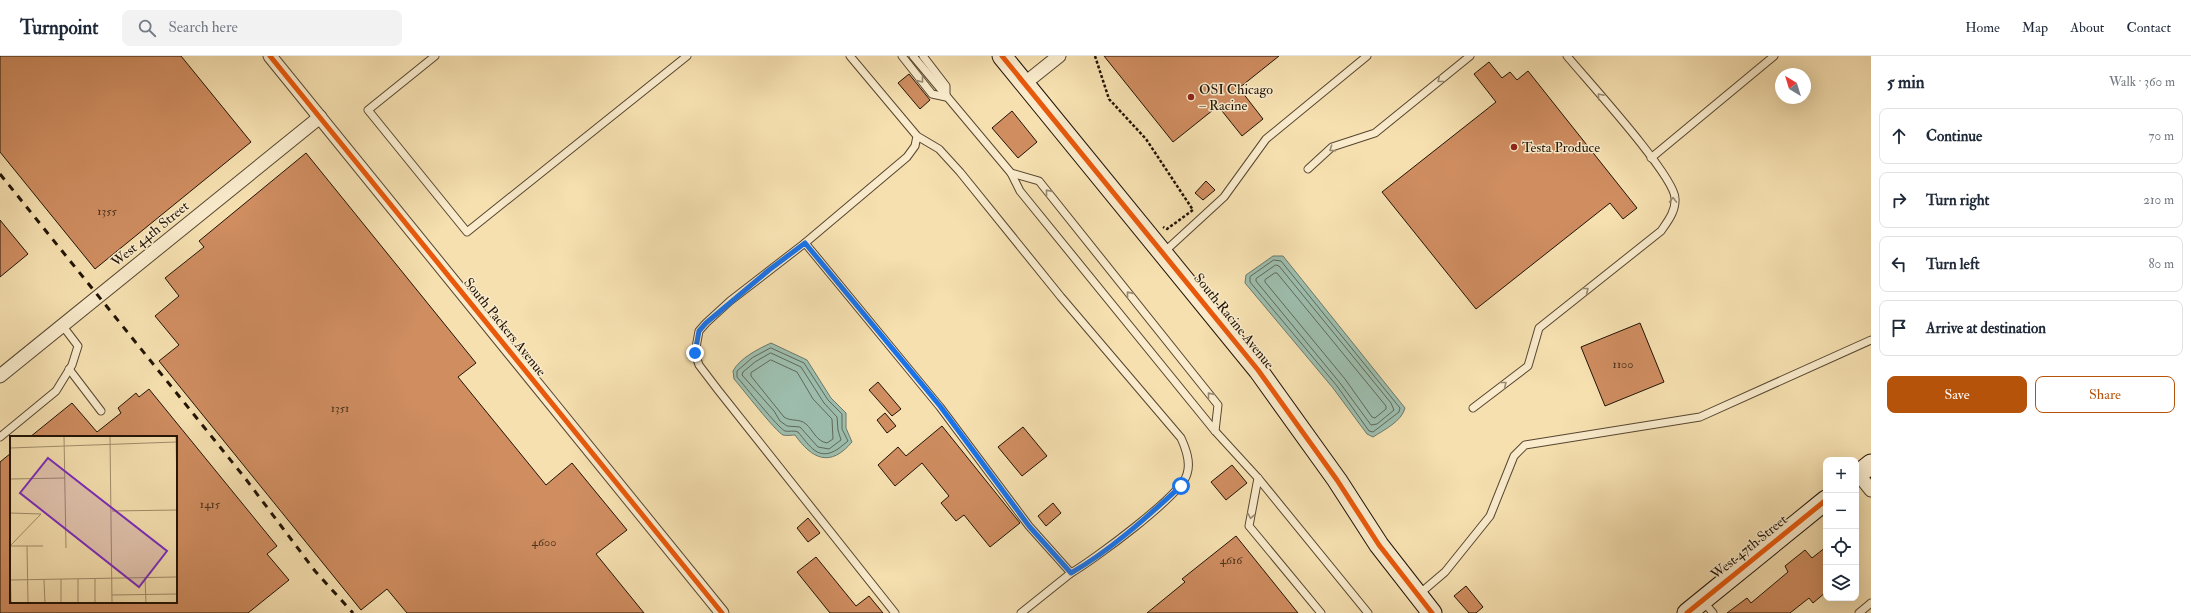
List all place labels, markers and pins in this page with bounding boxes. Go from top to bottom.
place label: OSI Chicago – Racine [1199,81,1273,114]
marker: OSI Chicago – Racine [1186,92,1196,102]
place label: Testa Produce [1522,139,1600,156]
marker: Testa Produce [1509,142,1519,152]

